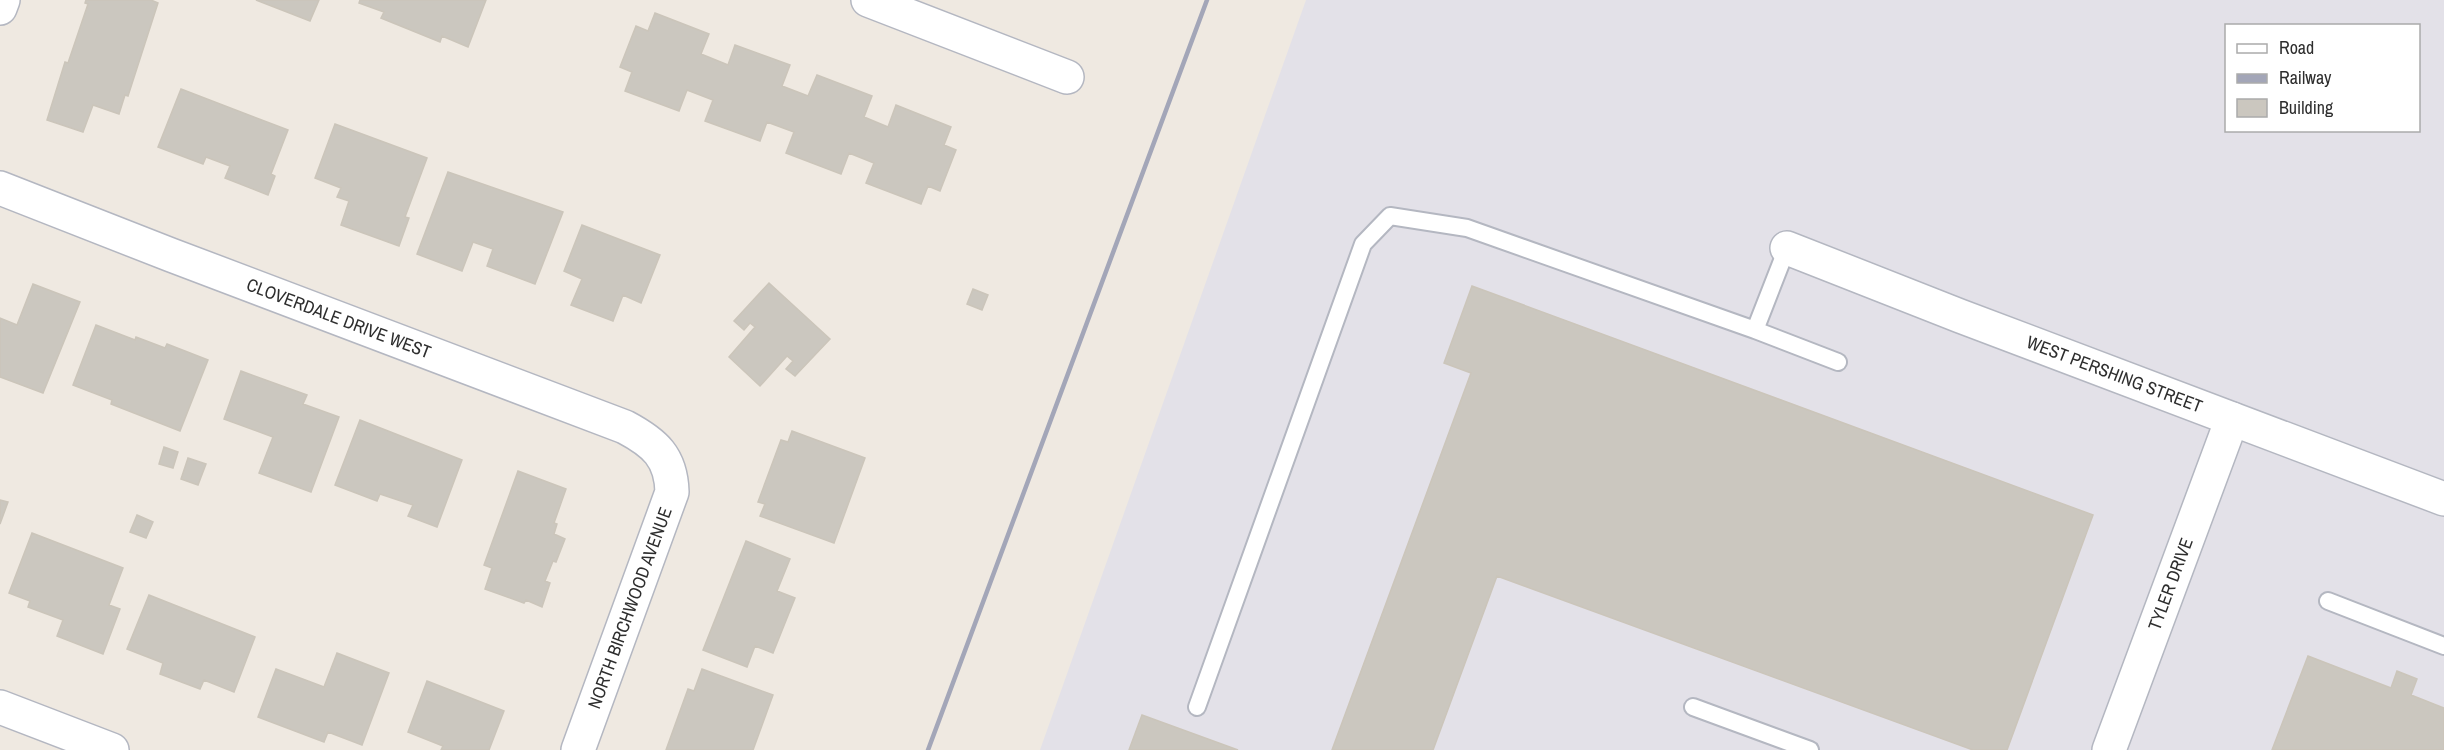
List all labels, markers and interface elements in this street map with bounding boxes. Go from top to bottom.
legend [2225,24,2420,132]
text: Road [2279,35,2314,60]
text: Railway [2279,65,2332,90]
text: Building [2279,95,2334,120]
street label: CLOVERDALE DRIVE WEST [243,272,435,364]
street label: WEST PERSHING STREET [2023,329,2206,419]
street label: NORTH BIRCHWOOD AVENUE [581,504,678,712]
street label: TYLER DRIVE [2142,534,2199,634]

